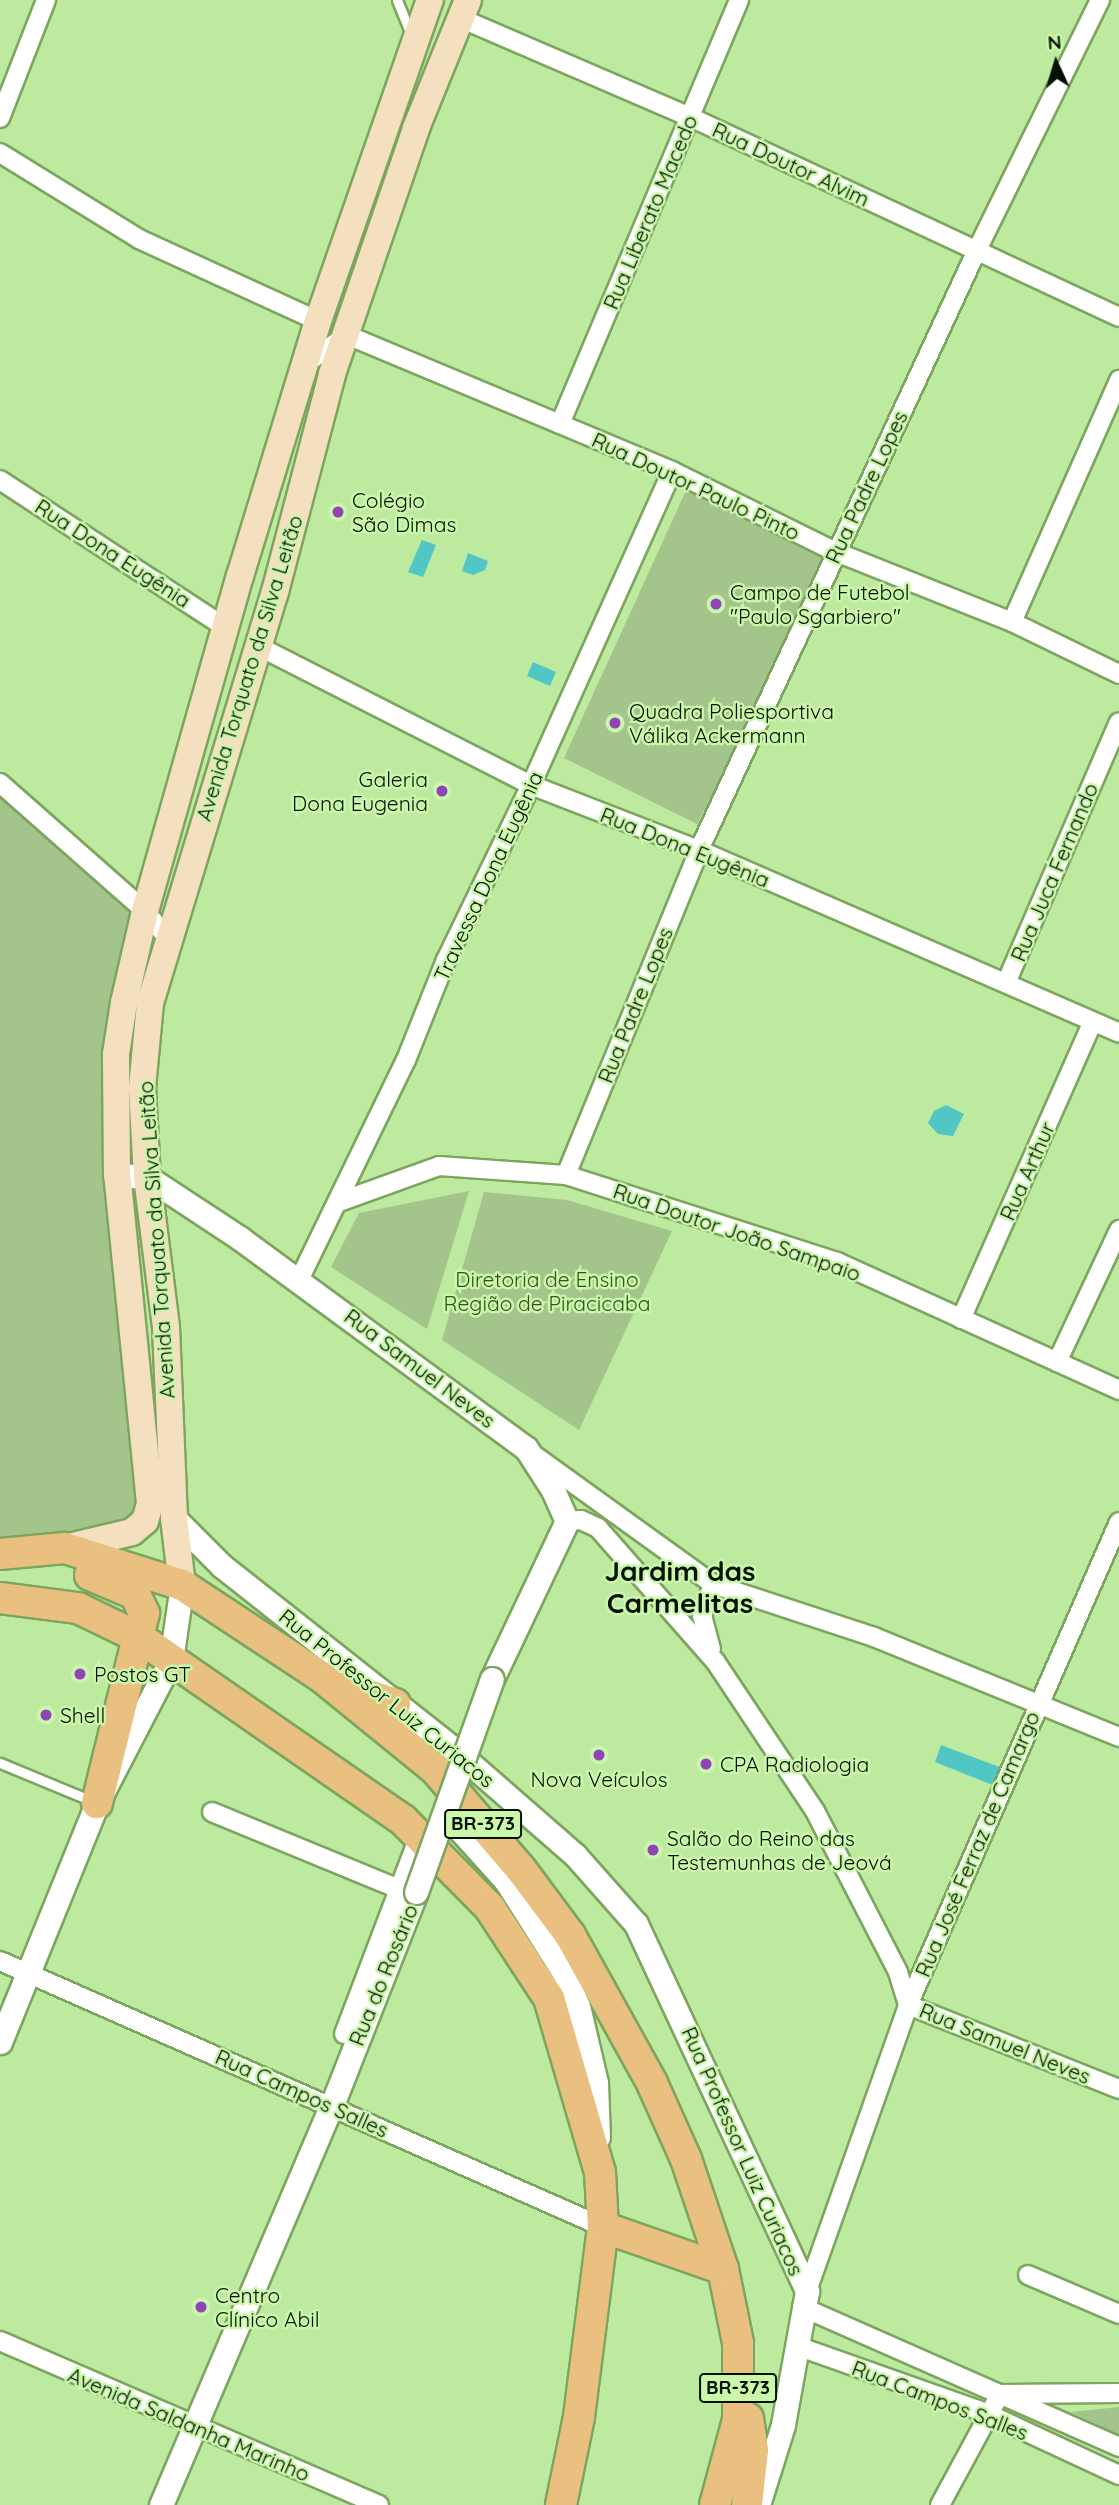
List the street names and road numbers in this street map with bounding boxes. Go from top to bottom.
street label: Rua Liberato Macedo [598,111,702,313]
street label: Rua Doutor Alvim [708,117,874,211]
street label: Rua Padre Lopes [820,407,912,567]
street label: Rua Doutor Paulo Pinto [588,427,804,545]
street label: Rua Dona Eugênia [31,493,195,613]
street label: Avenida Torquato da Silva Leitão [190,512,308,824]
street label: Travessa Dona Eugênia [428,767,548,985]
street label: Rua Juca Fernando [1005,779,1103,965]
street label: Rua Dona Eugênia [597,802,773,892]
street label: Rua Padre Lopes [592,923,678,1087]
street label: Avenida Torquato da Silva Leitão [132,1080,180,1400]
street label: Rua Arthur [994,1118,1060,1224]
street label: Rua Doutor João Sampaio [610,1178,864,1286]
street label: Rua Samuel Neves [340,1303,500,1433]
street label: Rua Professor Luiz Curiacos [274,1603,500,1793]
street label: Rua José Ferraz de Camargo [910,1707,1044,1981]
road number: BR-373 [443,1808,523,1840]
street label: Rua do Rosário [343,1901,423,2049]
street label: Rua Samuel Neves [916,1997,1094,2089]
street label: Rua Professor Luiz Curiacos [677,2023,809,2279]
street label: Rua Campos Salles [212,2044,392,2142]
street label: Rua Campos Salles [848,2355,1032,2445]
street label: Avenida Saldanha Marinho [64,2362,314,2486]
road number: BR-373 [698,2372,778,2404]

